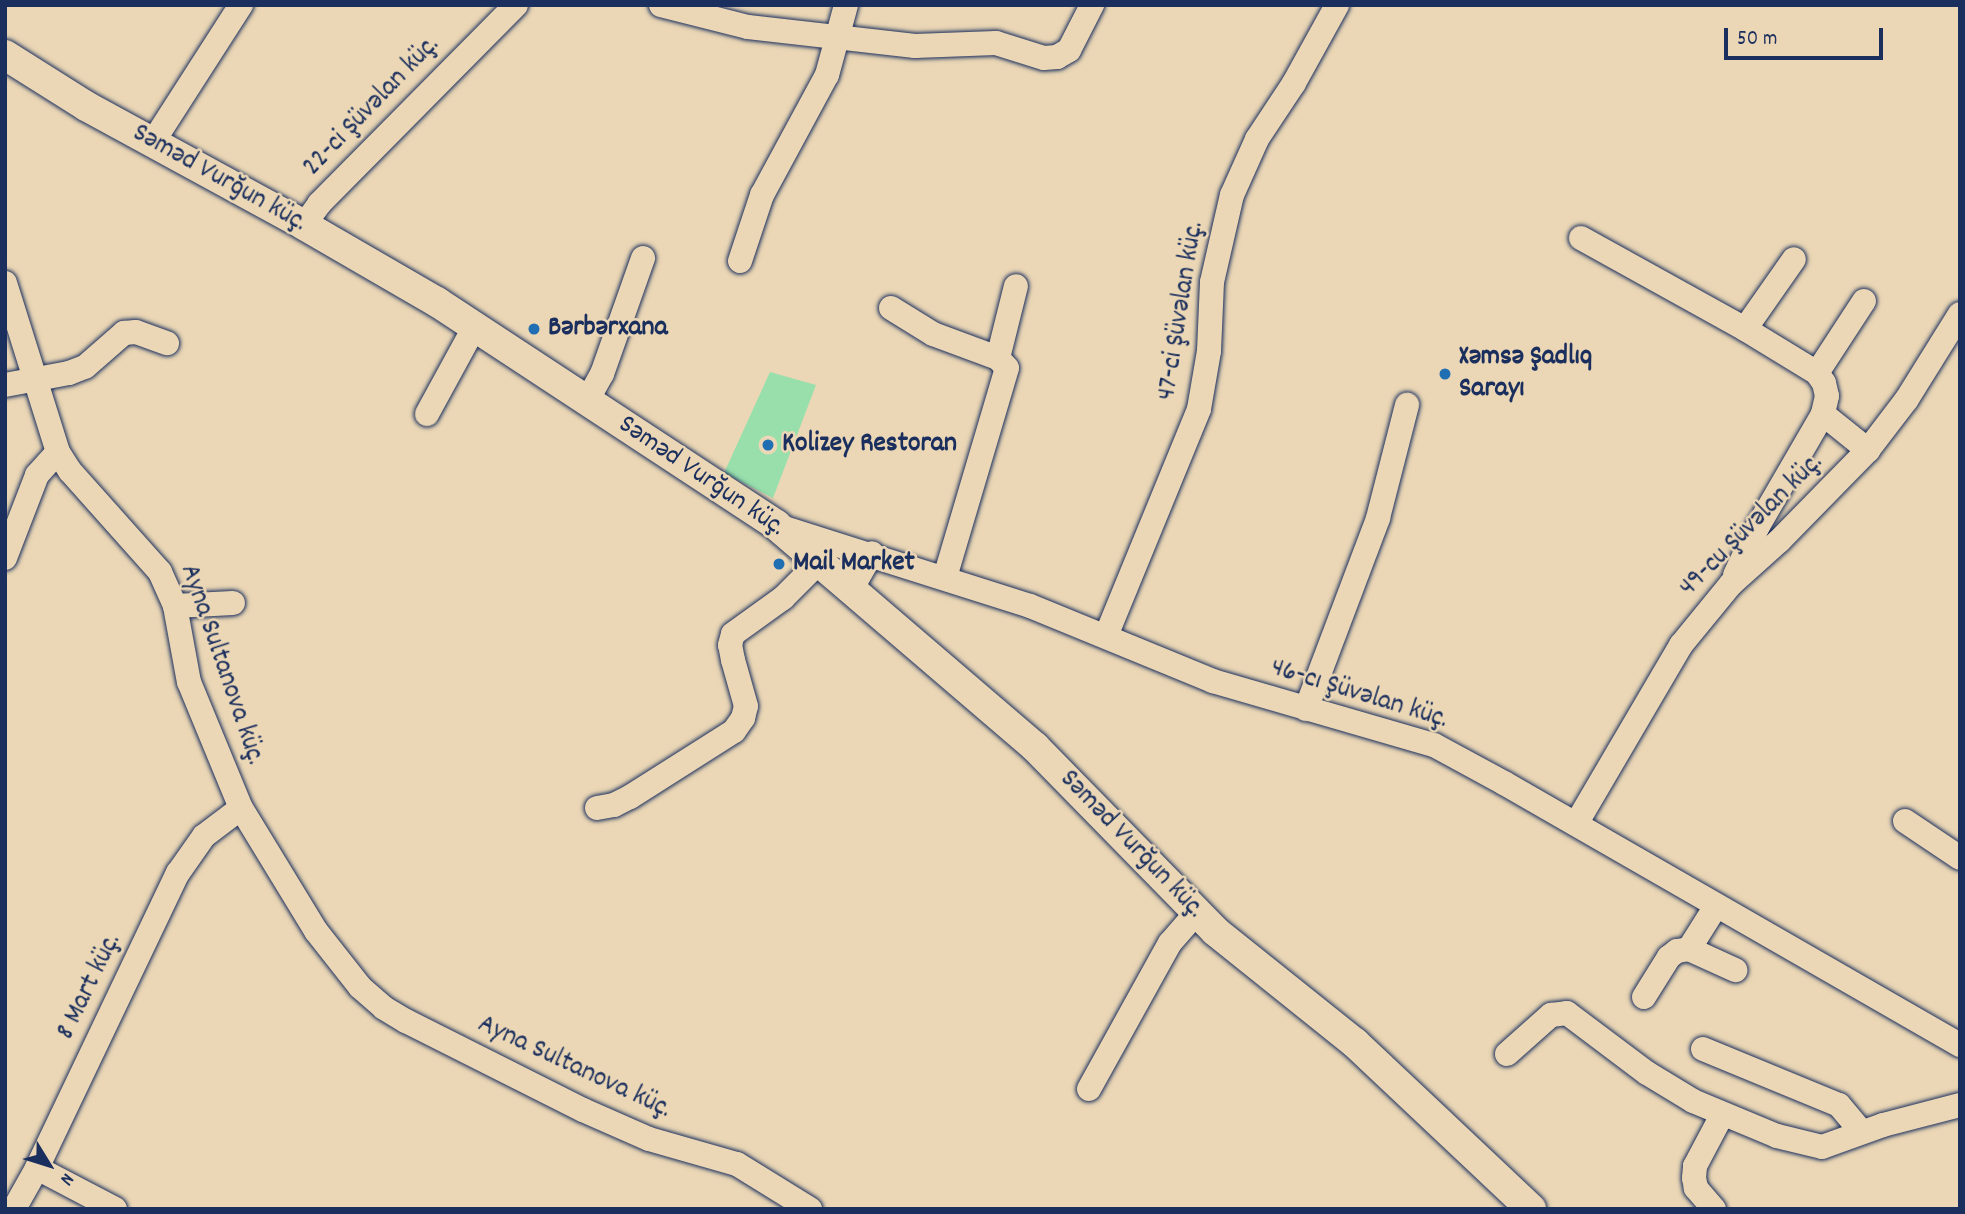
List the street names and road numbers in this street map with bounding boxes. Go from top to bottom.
street label: 22-ci Şüvəlan küç. [296,30,448,184]
street label: Səməd Vurğun küç. [126,117,312,241]
street label: 47-ci Şüvəlan küç. [1151,219,1213,403]
street label: Səməd Vurğun küç. [611,409,791,545]
street label: 49-cu Şüvəlan küç. [1673,447,1831,605]
street label: Ayna Sultanova küç. [171,560,271,770]
street label: 46-cı Şüvəlan küç. [1266,652,1452,738]
street label: Səməd Vurğun küç. [1052,764,1210,926]
street label: 8 Mart küç. [50,929,130,1045]
street label: Ayna Sultanova küç. [472,1008,676,1128]

